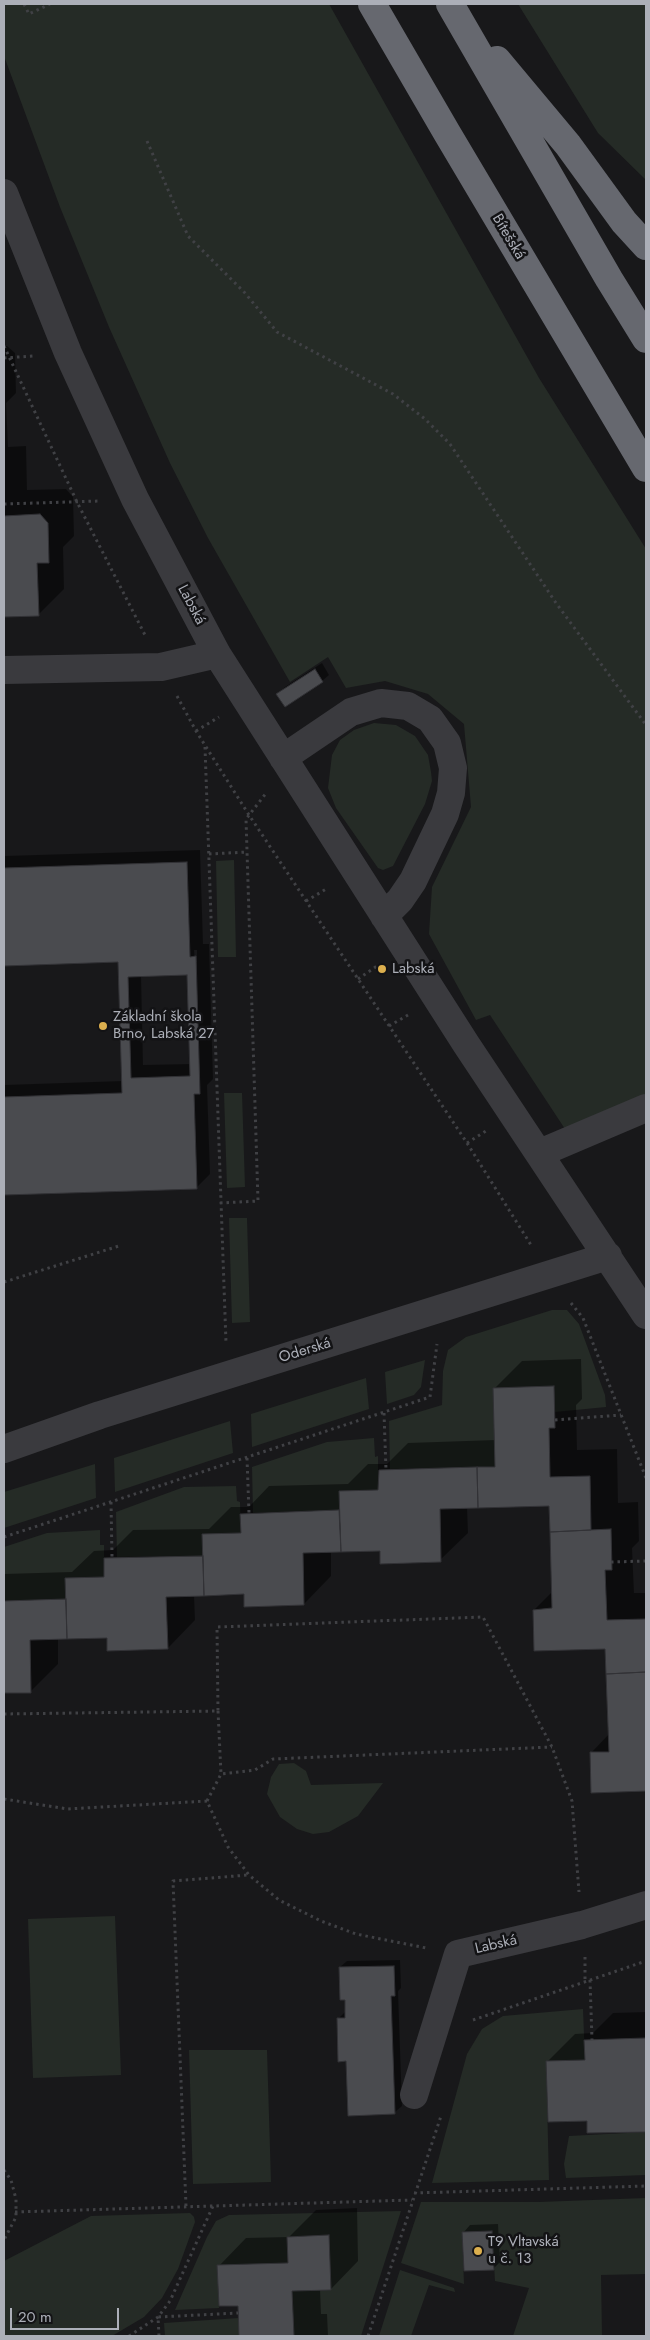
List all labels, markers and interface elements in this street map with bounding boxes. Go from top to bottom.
street label: Bítešská [488,211,528,263]
street label: Labská [173,582,209,628]
place label: Labská [392,960,434,978]
marker: Labská [376,963,388,975]
place label: Základní škola Brno, Labská 27 [113,1008,214,1043]
marker: Základní škola Brno, Labská 27 [97,1020,109,1032]
street label: Oderská [277,1335,333,1367]
street label: Labská [473,1931,519,1959]
place label: T9 Vltavská u č. 13 [488,2233,559,2268]
marker: T9 Vltavská u č. 13 [472,2245,484,2257]
scale bar [12,2298,121,2330]
text: 20 m [18,2306,52,2328]

